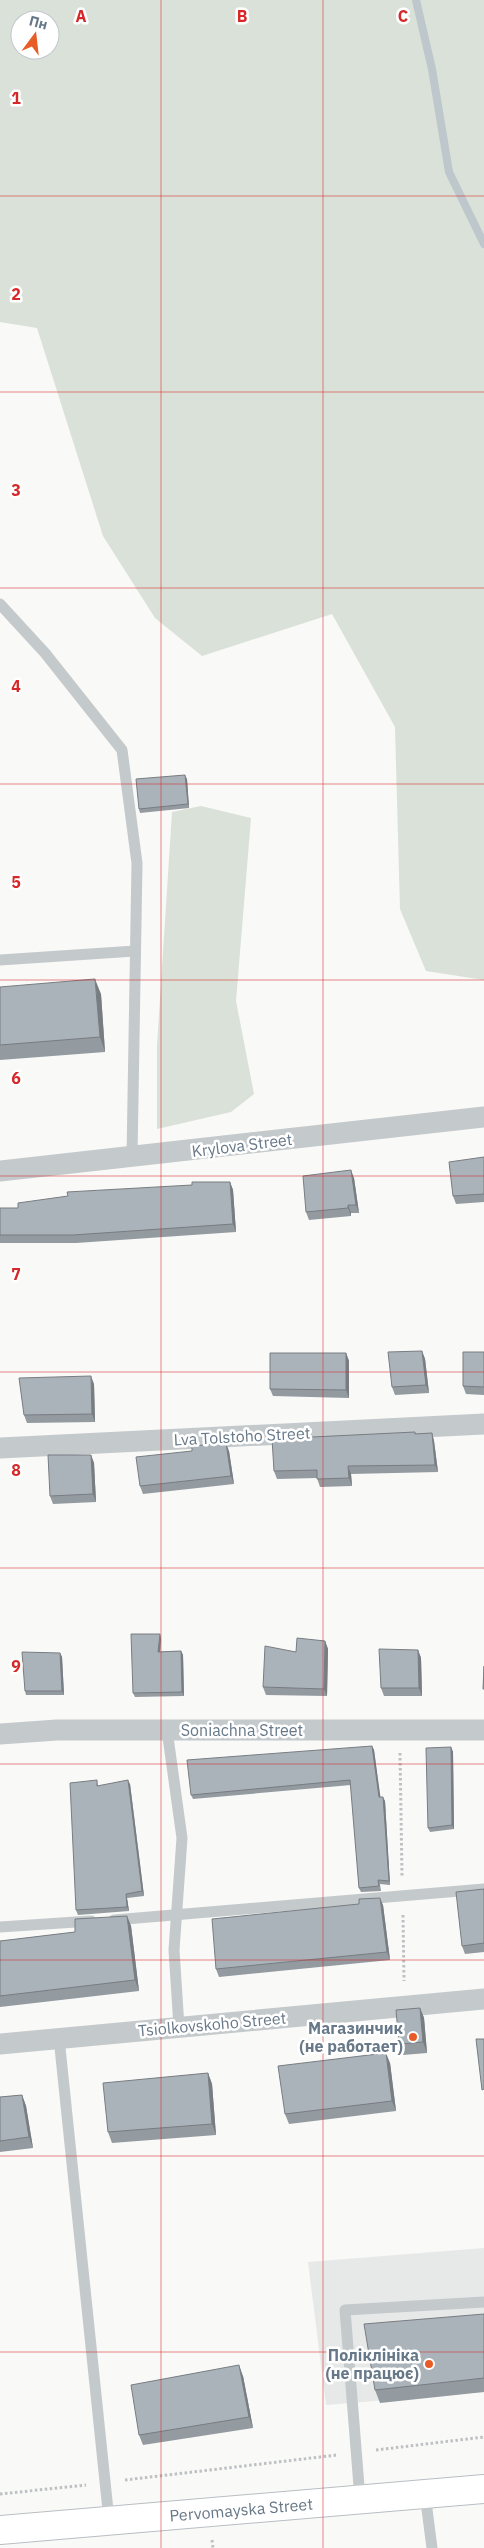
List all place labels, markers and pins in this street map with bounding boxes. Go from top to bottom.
place label: Магазинчик (не работает) [299,2018,403,2056]
marker: Магазинчик (не работает) [407,2031,419,2043]
place label: Поліклініка (не працює) [325,2345,419,2383]
marker: Поліклініка (не працює) [423,2358,435,2370]

